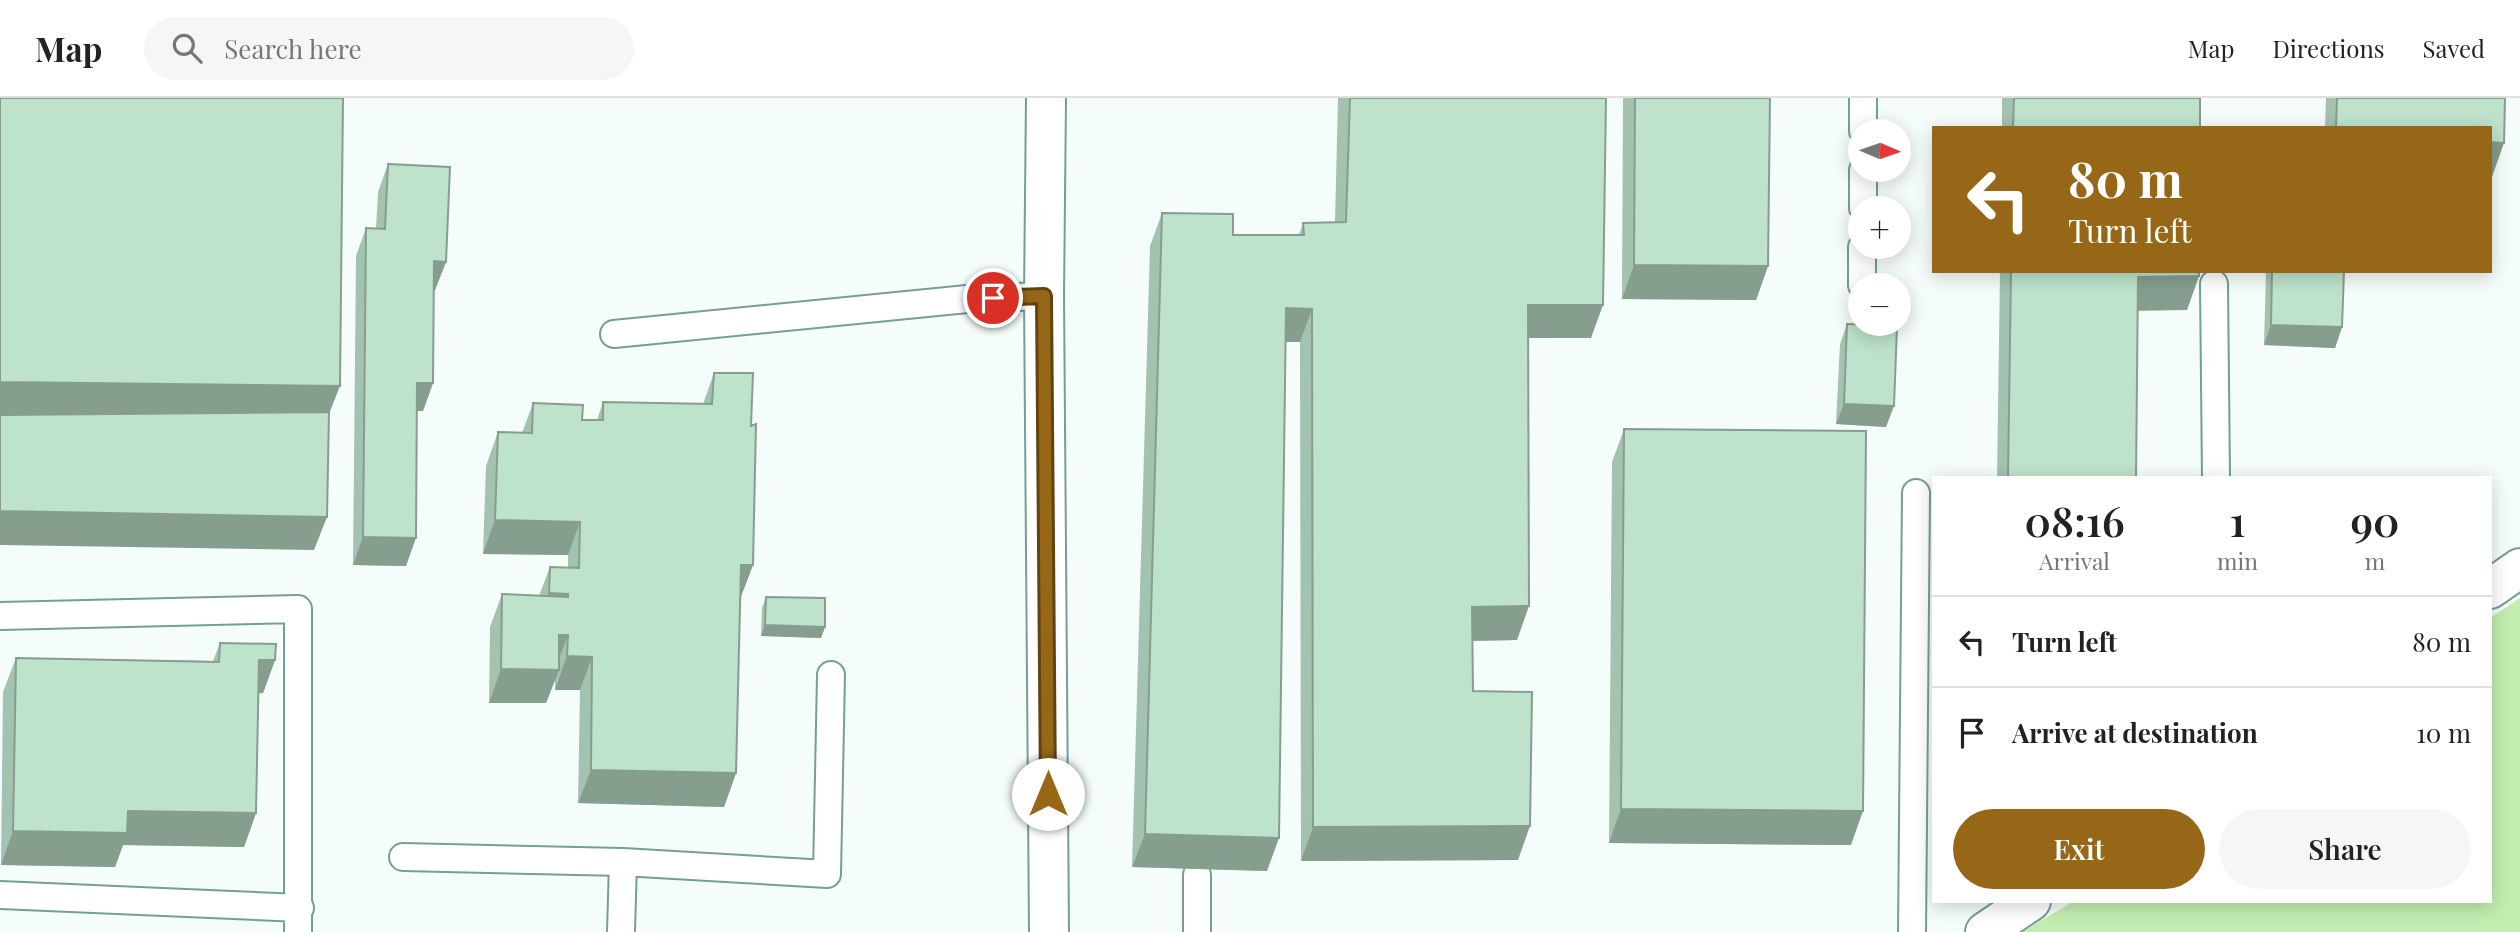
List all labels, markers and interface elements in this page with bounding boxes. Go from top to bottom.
search box [144,17,634,80]
text: Map [35,26,102,70]
icon: search [168,29,206,67]
text: Search here [224,31,362,66]
text: Map [2188,32,2234,64]
text: Directions [2272,32,2385,64]
text: Saved [2423,32,2485,64]
north arrow [1848,119,1911,182]
map controls [1848,119,1911,336]
text: 80 m [2068,145,2183,210]
icon: left [1953,154,2044,245]
button: + [1848,196,1911,259]
text: Turn left [2068,208,2192,251]
pin [963,268,1023,328]
button: − [1848,273,1911,336]
icon: arrive [974,279,1012,317]
text: 08:16 [2024,492,2125,548]
text: 1 [2230,492,2245,548]
text: 90 [2350,492,2400,548]
text: Arrival [2039,545,2110,576]
text: min [2217,545,2258,576]
text: m [2365,545,2385,576]
icon: left [1953,623,1991,661]
text: Turn left [2012,624,2117,659]
text: 80 m [2412,624,2471,659]
icon: arrive [1953,714,1991,752]
text: Arrive at destination [2012,715,2258,750]
text: 10 m [2416,715,2471,750]
position arrow [1011,757,1085,831]
button: Exit [1953,809,2205,889]
button: Share [2219,809,2471,889]

